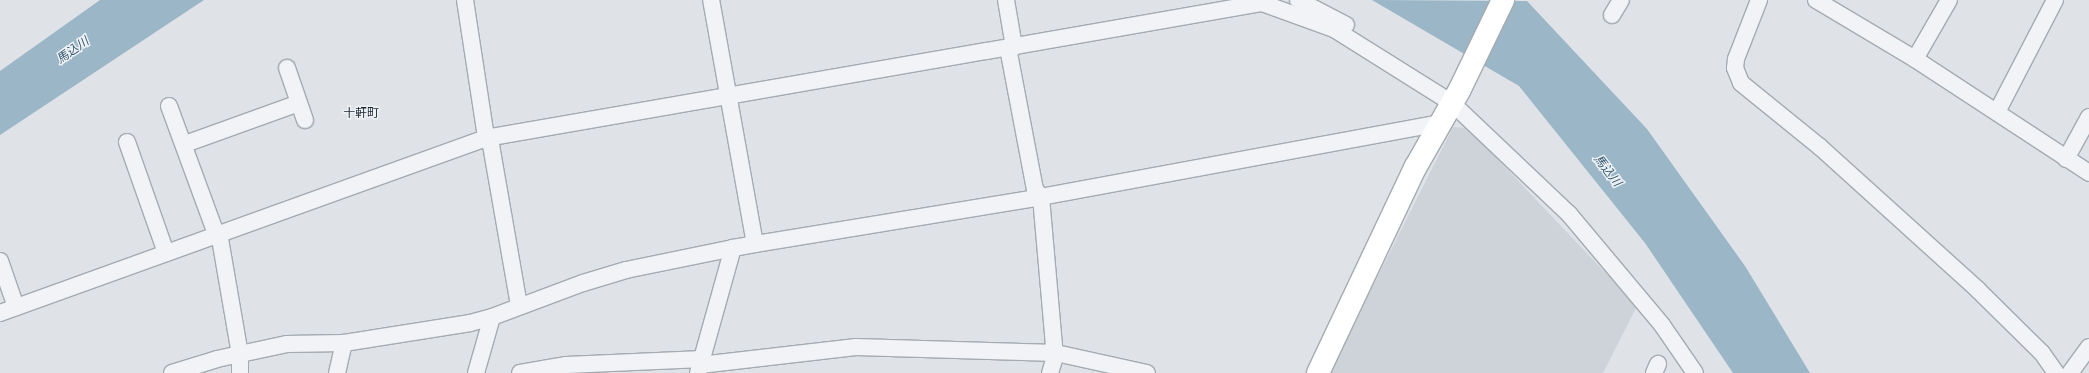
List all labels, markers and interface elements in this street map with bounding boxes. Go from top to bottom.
water label: 馬込川 [54,35,92,67]
district label: 十軒町 [343,107,379,121]
water label: 馬込川 [1590,152,1624,190]

